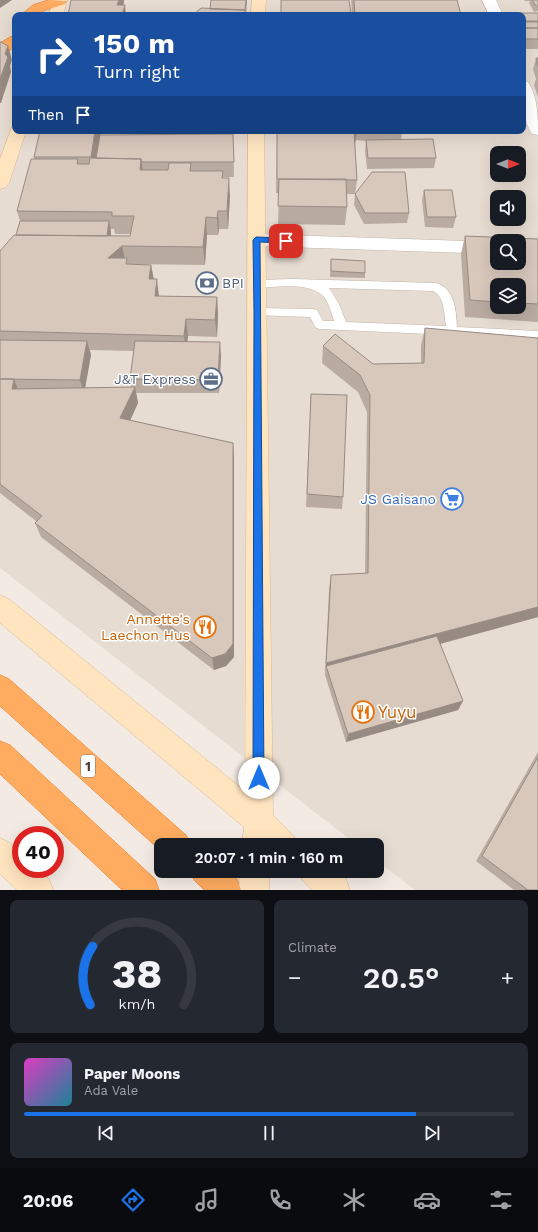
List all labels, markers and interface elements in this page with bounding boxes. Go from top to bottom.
text: 150 m [94,27,175,60]
icon: right [28,28,80,80]
text: Turn right [94,61,180,82]
icon: arrive [72,104,94,126]
text: Then [28,106,64,124]
north arrow [490,146,526,182]
map controls [490,146,526,314]
button: sound [490,190,526,226]
pin [269,224,303,258]
icon: arrive [275,230,297,252]
button: search [490,234,526,270]
bank icon: BPI [194,270,220,296]
place label: BPI [222,275,244,291]
button: layers [490,278,526,314]
office icon: J&T Express [198,366,224,392]
place label: J&T Express [114,371,196,387]
supermarket icon: JS Gaisano [439,486,465,512]
place label: JS Gaisano [360,491,436,507]
place label: Annette's Laechon Hus [101,611,190,643]
restaurant icon: Annette's Laechon Hus [192,614,218,640]
restaurant icon: Yuyu [350,699,376,725]
place label: Yuyu [378,702,417,722]
road number: 1 [81,755,95,777]
position arrow [238,757,280,799]
speed limit sign: 40 [12,826,64,878]
text: 20:07 · 1 min · 160 m [195,849,343,867]
text: Climate [288,940,337,955]
text: 38 [112,948,162,997]
text: 20.5° [363,960,439,995]
text: − [288,965,301,990]
text: + [501,965,514,990]
text: km/h [119,995,155,1011]
text: Paper Moons [84,1065,180,1083]
text: Ada Vale [84,1083,138,1098]
icon: previous [95,1122,117,1144]
icon: pause [258,1122,280,1144]
icon: next [421,1122,443,1144]
icon: directions [119,1186,147,1214]
icon: music [193,1186,221,1214]
icon: phone [266,1186,294,1214]
icon: climate [340,1186,368,1214]
icon: car [413,1186,441,1214]
icon: filters [487,1186,515,1214]
text: 20:06 [23,1190,73,1211]

